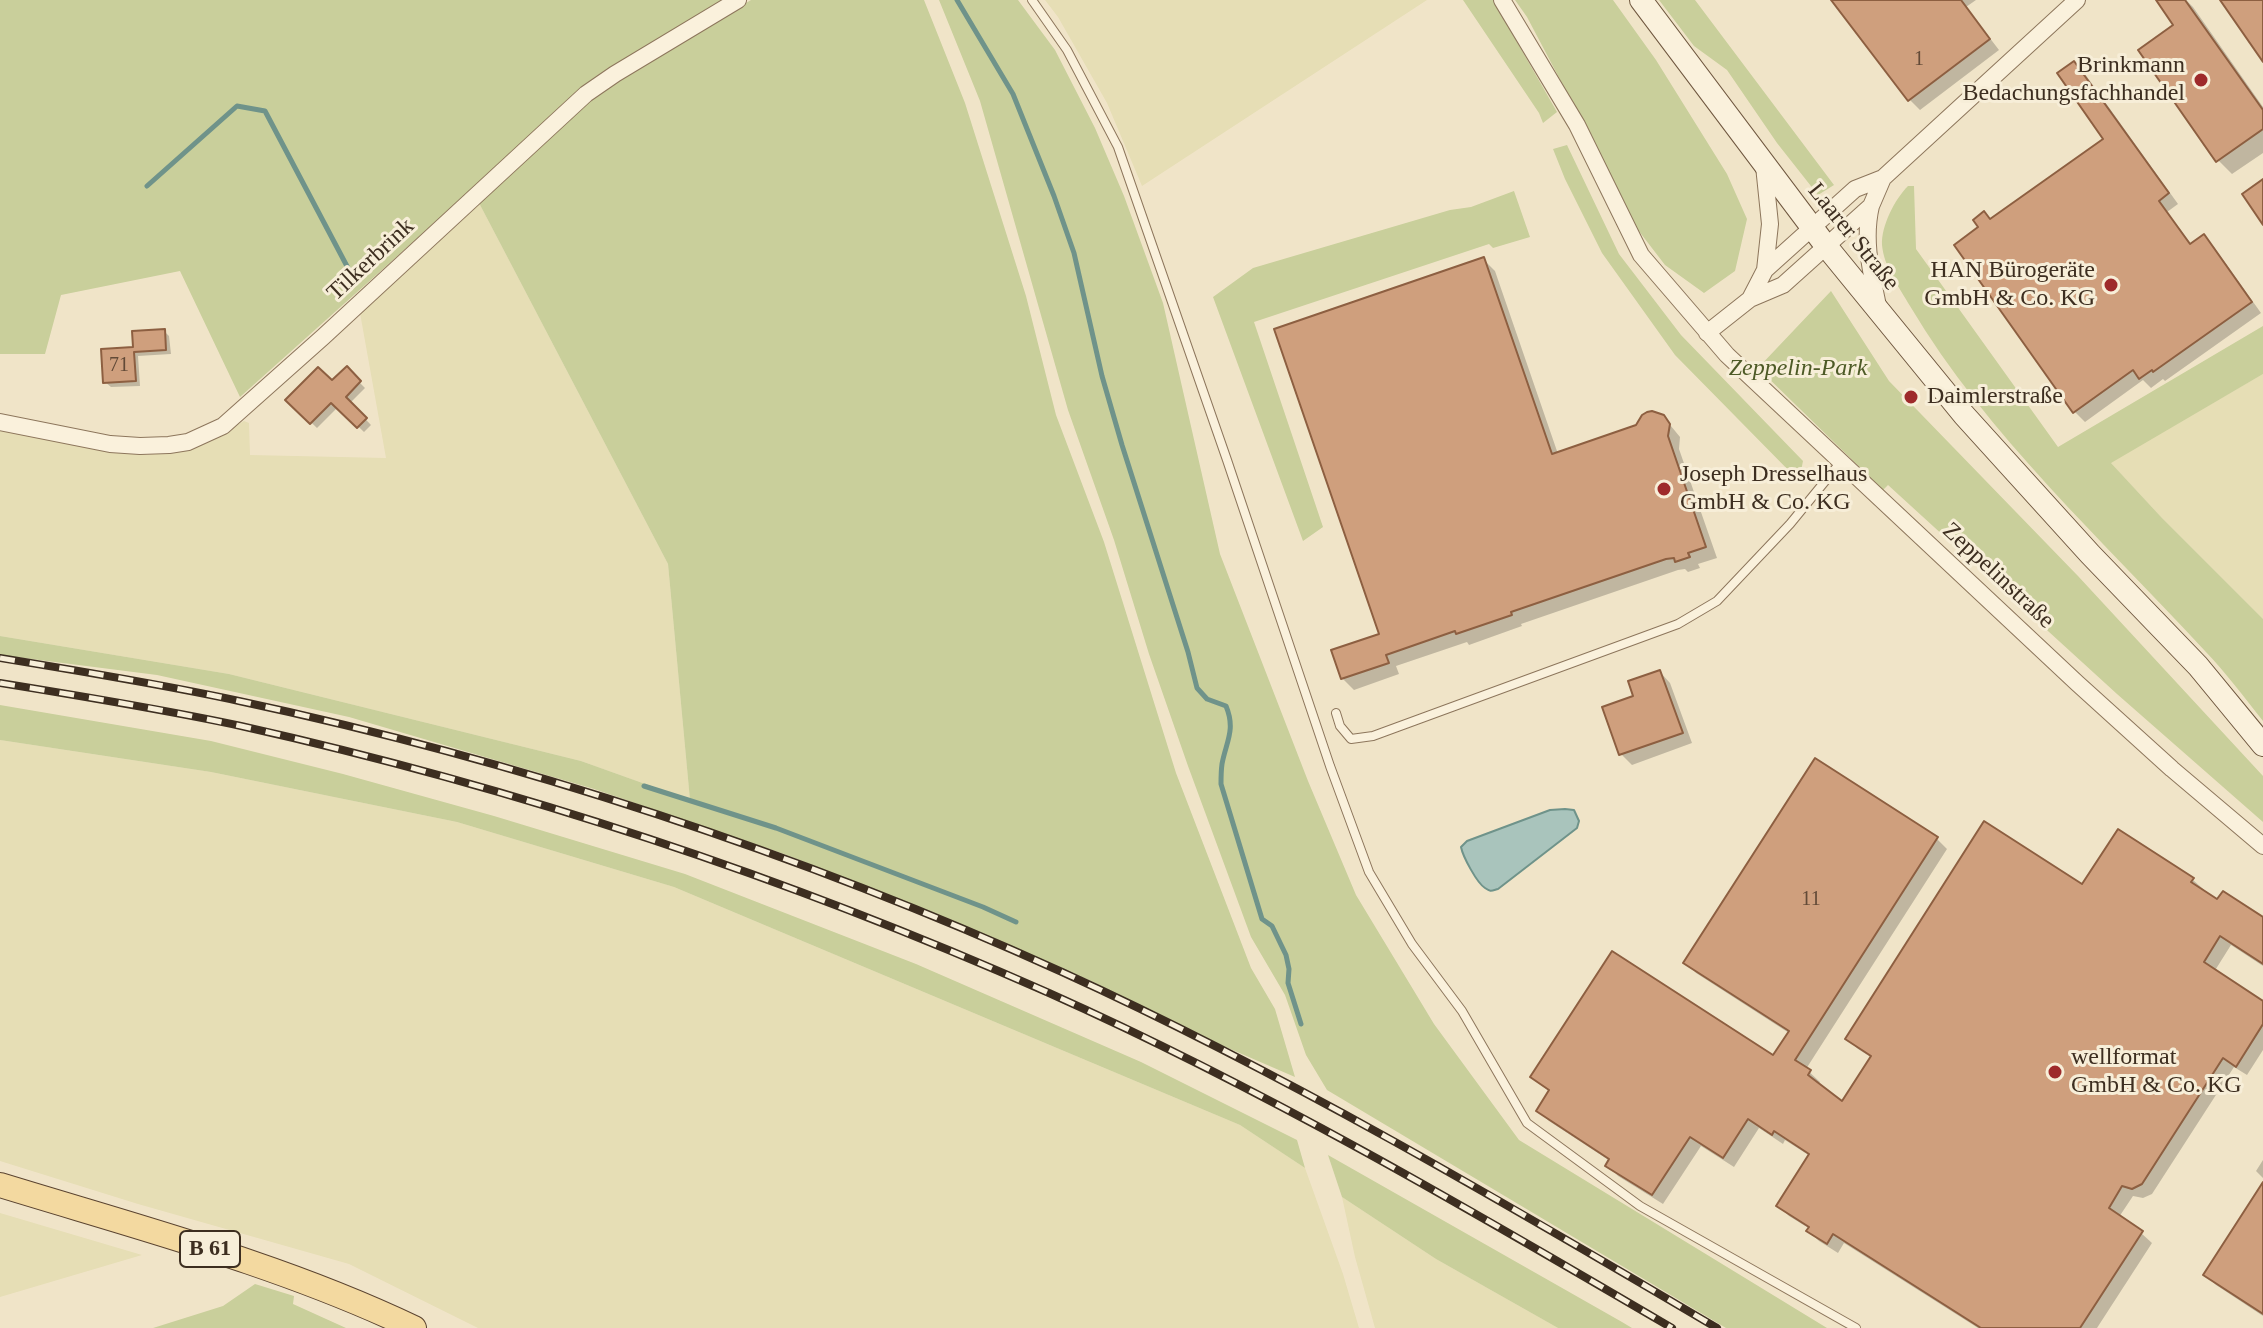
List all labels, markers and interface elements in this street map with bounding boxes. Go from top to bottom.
house number: 1 [1914,48,1924,72]
place label: Brinkmann Bedachungsfachhandel [1962,52,2185,108]
marker: Brinkmann Bedachungsfachhandel [2192,71,2210,89]
street label: Laarer Straße [1801,177,1905,297]
street label: Tilkerbrink [322,212,420,308]
place label: HAN Bürogeräte GmbH & Co. KG [1924,257,2095,313]
marker: HAN Bürogeräte GmbH & Co. KG [2102,276,2120,294]
house number: 71 [109,354,129,378]
park label: Zeppelin-Park [1729,355,1867,383]
place label: Daimlerstraße [1927,383,2063,411]
marker: Daimlerstraße [1902,388,1920,406]
place label: Joseph Dresselhaus GmbH & Co. KG [1680,461,1867,517]
marker: Joseph Dresselhaus GmbH & Co. KG [1655,480,1673,498]
street label: Zeppelinstraße [1936,517,2060,635]
house number: 11 [1801,888,1821,912]
place label: wellformat GmbH & Co. KG [2071,1044,2242,1100]
marker: wellformat GmbH & Co. KG [2046,1063,2064,1081]
road number: B 61 [180,1231,240,1267]

